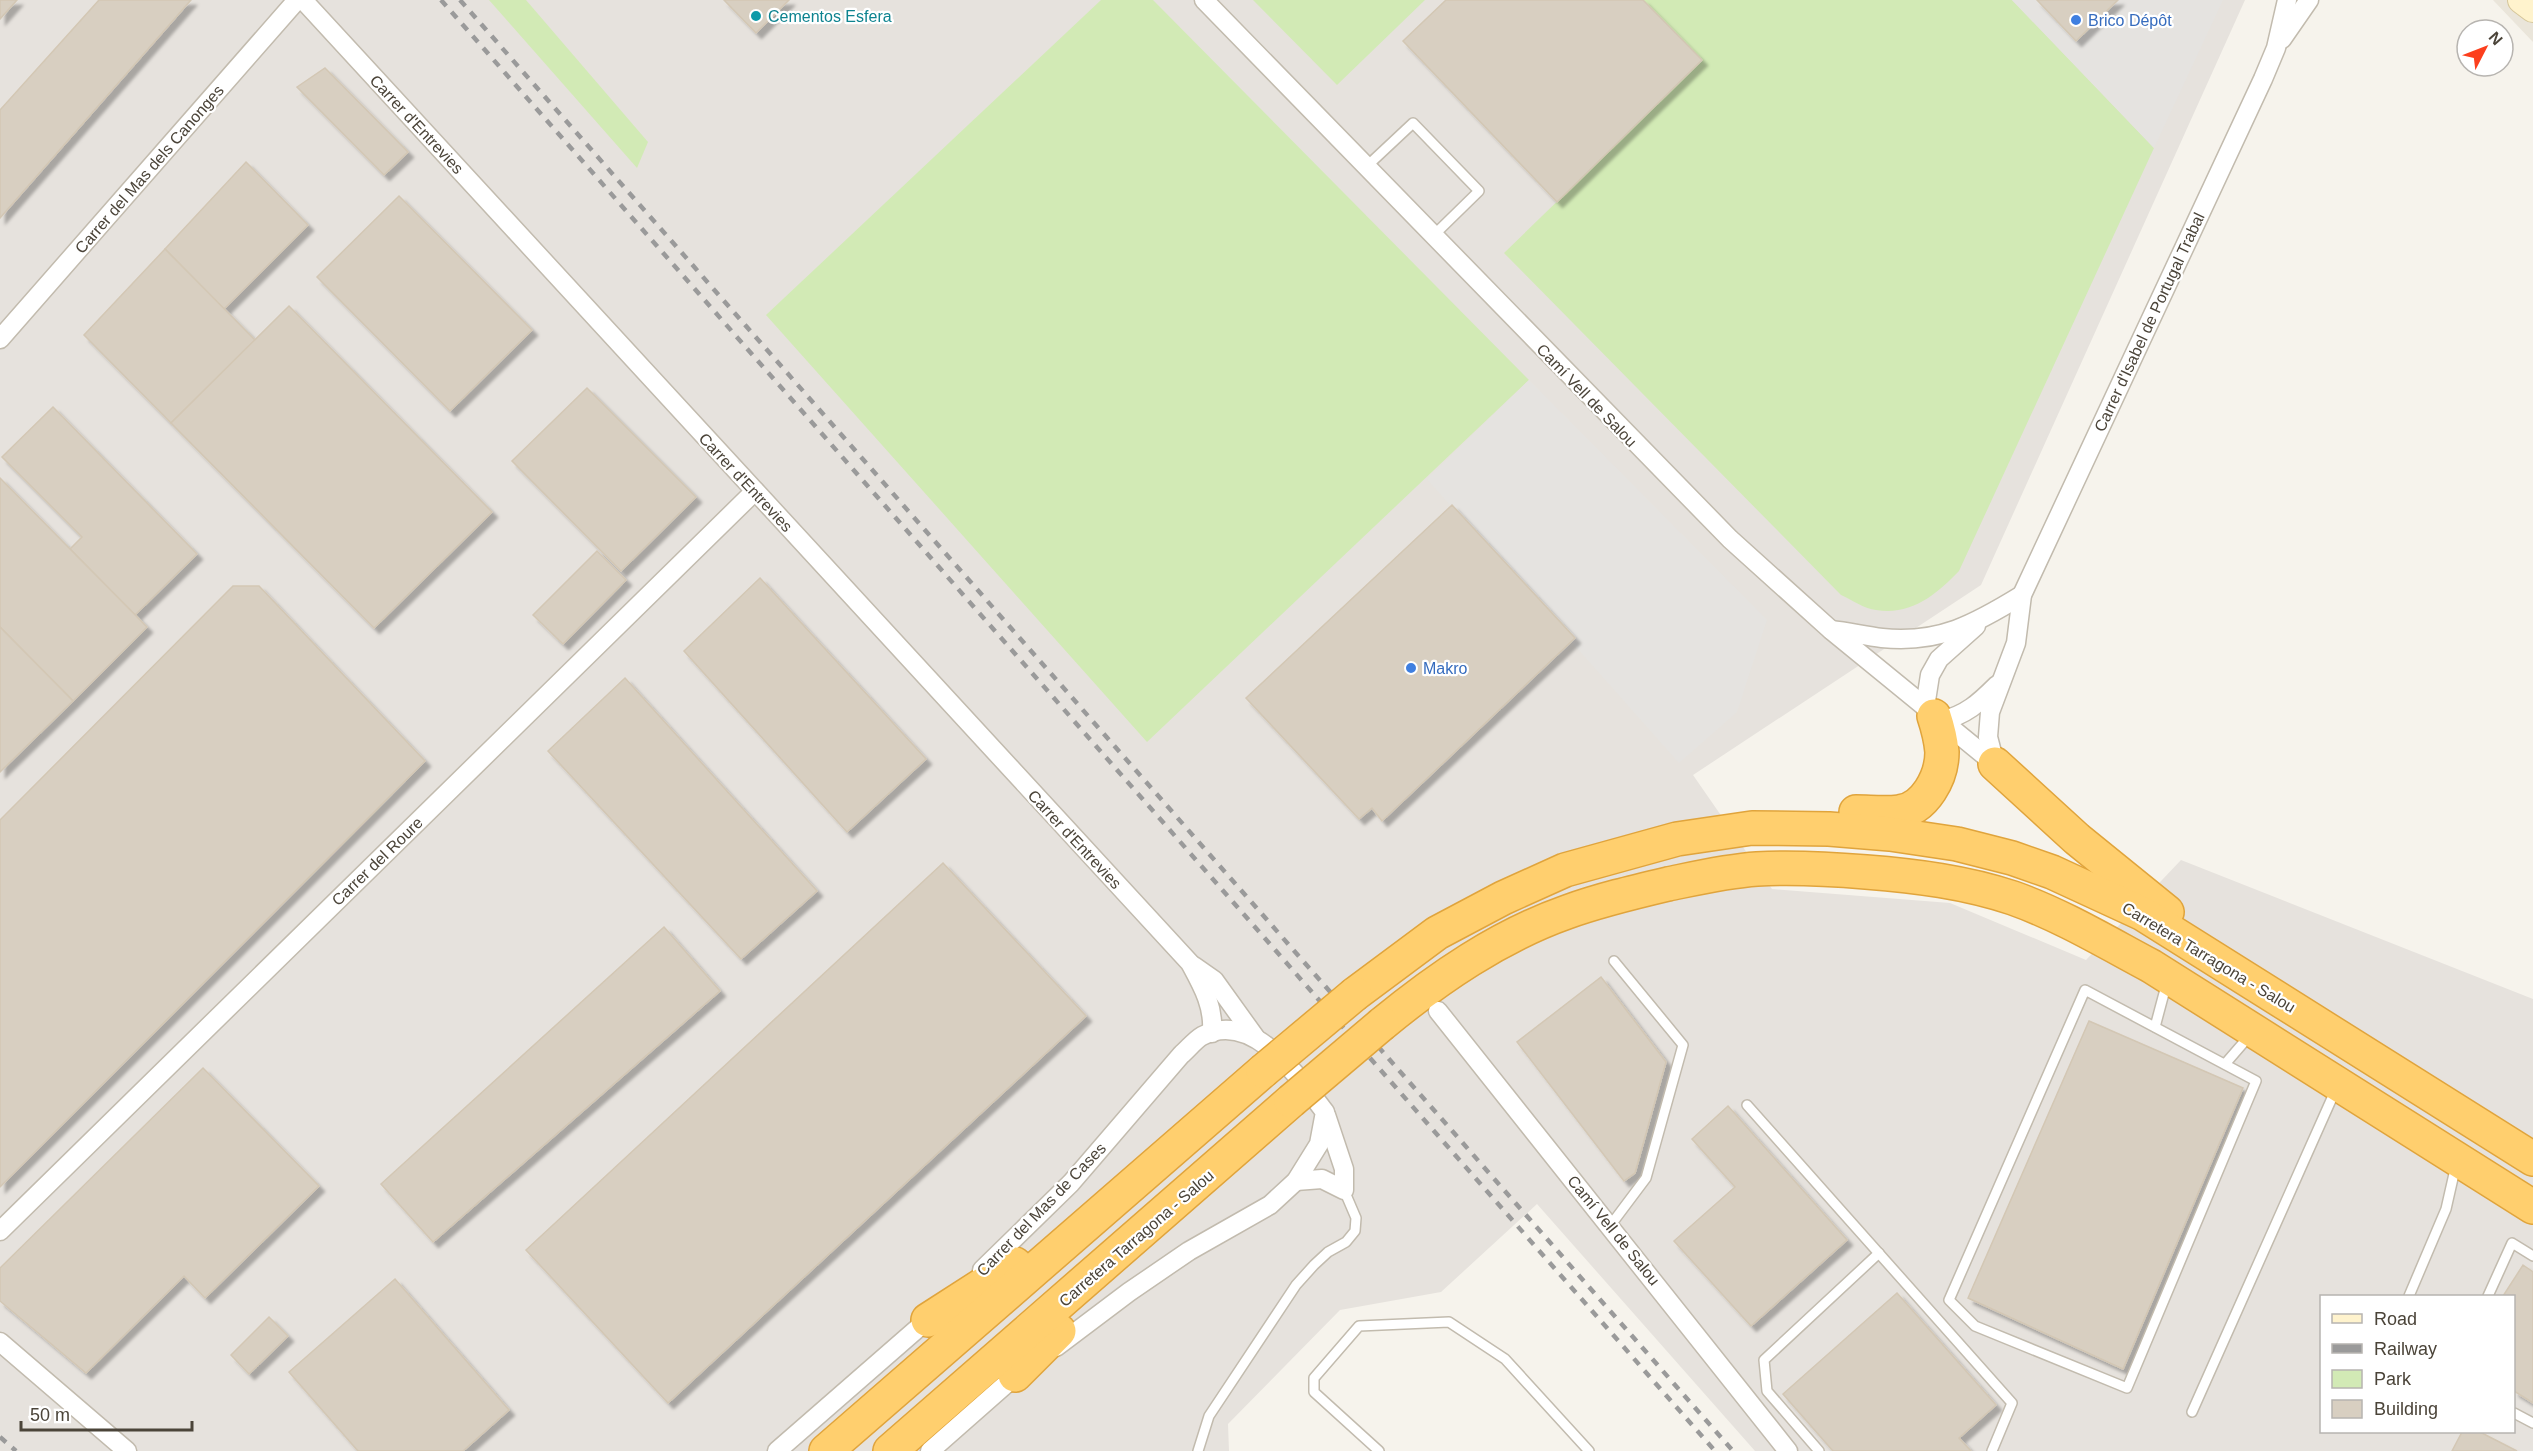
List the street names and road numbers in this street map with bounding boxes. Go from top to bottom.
street label: Carrer d'Entrevies [367,72,467,177]
street label: Carrer del Mas dels Canonges [72,82,227,257]
street label: Carrer d'Isabel de Portugal Trabal [2091,210,2208,434]
street label: Camí Vell de Salou [1533,340,1640,450]
street label: Carrer d'Entrevies [696,430,796,535]
street label: Carrer d'Entrevies [1025,787,1125,892]
street label: Carrer del Roure [329,814,426,909]
street label: Carretera Tarragona - Salou [2119,899,2298,1016]
street label: Carrer del Mas de Cases [973,1139,1109,1279]
street label: Carretera Tarragona - Salou [1056,1167,1217,1310]
street label: Camí Vell de Salou [1564,1172,1663,1289]

